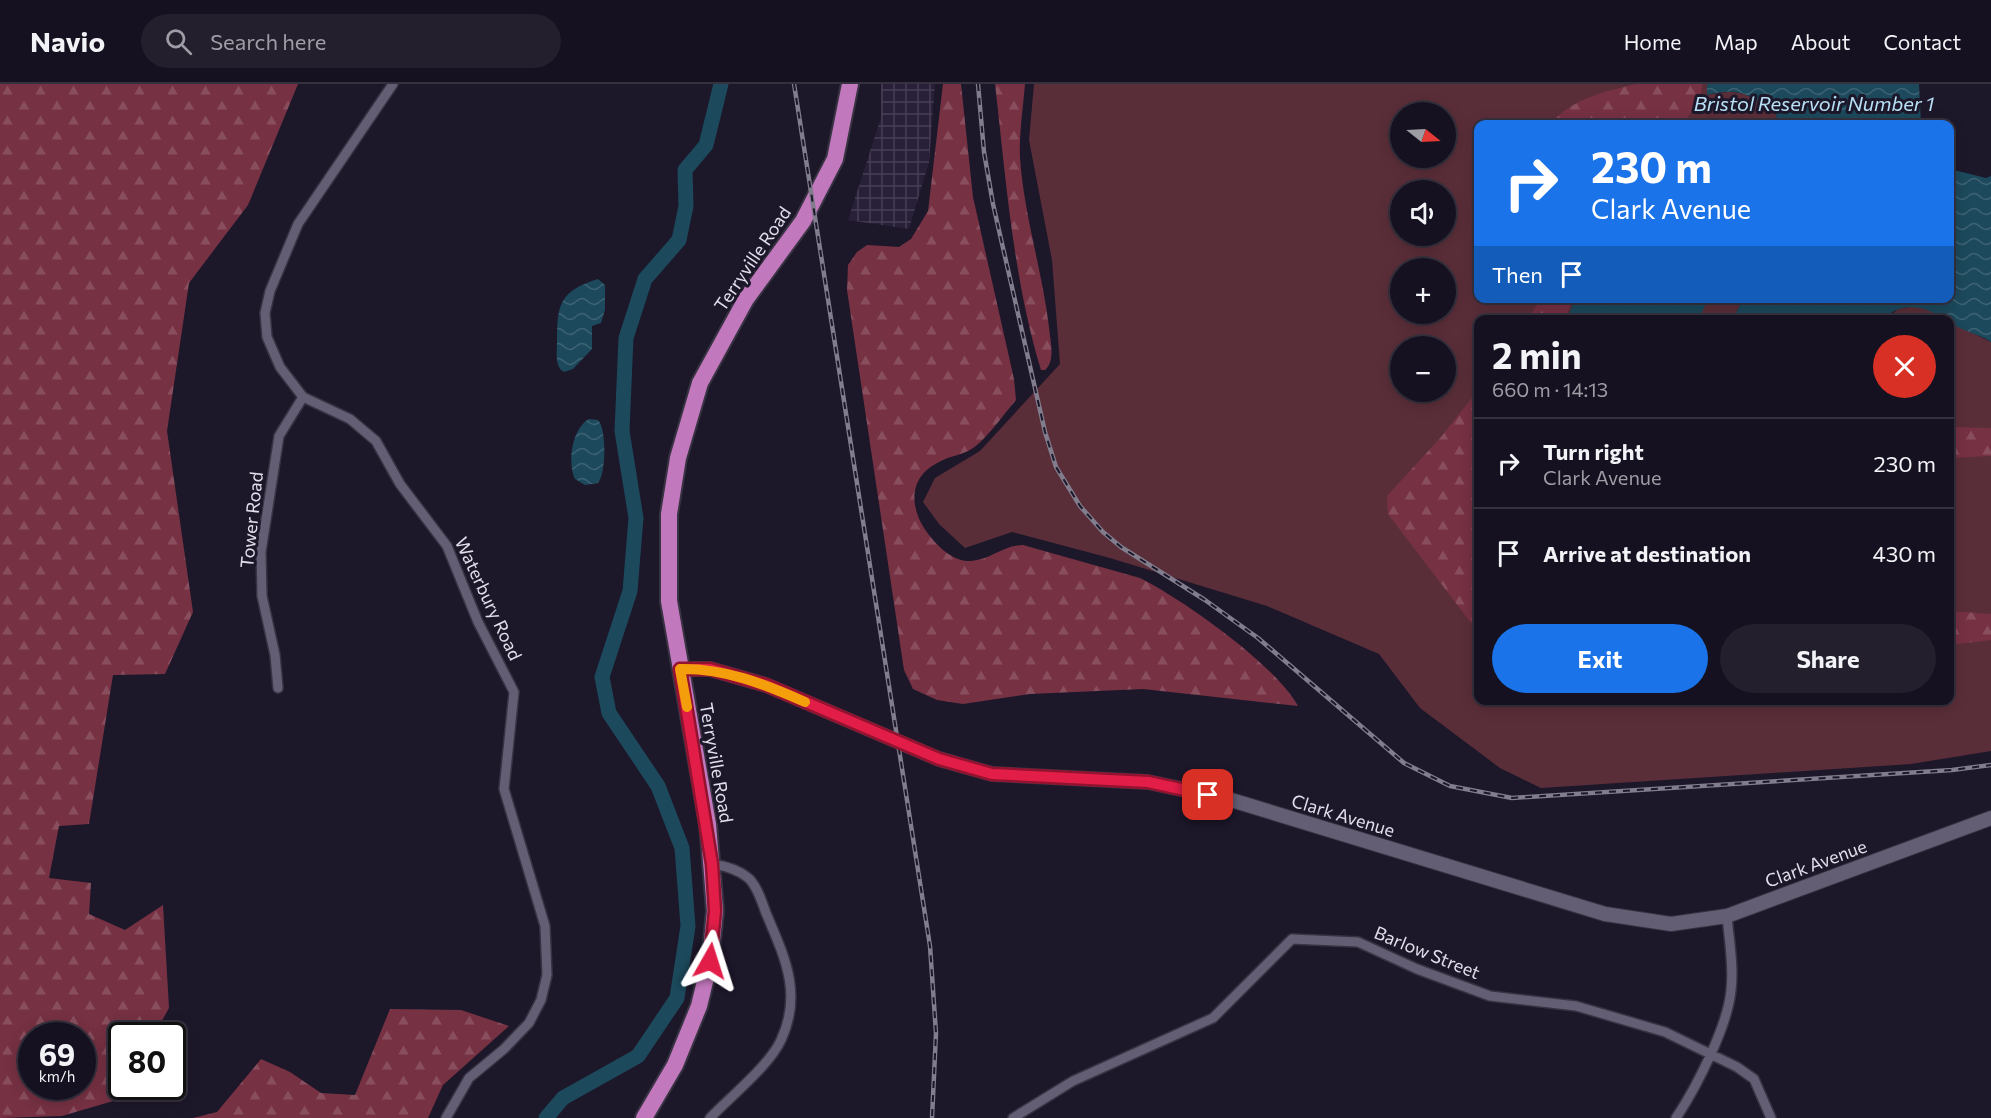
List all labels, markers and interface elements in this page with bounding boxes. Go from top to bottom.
search box [141,14,561,68]
text: Navio [30,24,105,58]
icon: search [162,25,195,58]
text: Search here [210,28,326,55]
text: Home [1624,29,1681,54]
text: Map [1714,29,1758,54]
text: About [1791,29,1850,54]
text: Contact [1883,29,1961,54]
water label: Bristol Reservoir Number 1 [1694,91,1935,115]
north arrow [1390,102,1456,168]
map controls [1390,102,1456,402]
text: 230 m [1591,140,1712,192]
icon: right [1492,144,1570,222]
button: sound [1390,180,1456,246]
text: Clark Avenue [1591,192,1751,225]
street label: Terryville Road [709,202,795,315]
button: + [1390,258,1456,324]
icon: arrive [1555,258,1588,291]
text: Then [1492,261,1543,288]
text: 2 min [1492,332,1582,376]
button: close [1873,335,1936,398]
button: − [1390,336,1456,402]
text: 660 m · 14:13 [1492,377,1608,401]
text: Turn right [1543,438,1644,465]
icon: right [1492,447,1525,480]
text: 230 m [1873,450,1936,477]
text: Clark Avenue [1543,465,1662,489]
street label: Tower Road [235,471,267,569]
street label: Waterbury Road [451,533,527,664]
icon: arrive [1492,537,1525,570]
text: Arrive at destination [1543,540,1751,567]
text: 430 m [1872,540,1936,567]
button: Exit [1492,624,1708,693]
button: Share [1720,624,1936,693]
street label: Terryville Road [696,701,738,824]
pin [1182,769,1233,820]
icon: arrive [1191,778,1224,811]
street label: Clark Avenue [1289,789,1398,841]
street label: Clark Avenue [1762,834,1870,892]
street label: Barlow Street [1371,921,1483,983]
position arrow [678,929,742,993]
speed limit sign: 80 [108,1022,186,1100]
text: 69 [39,1035,75,1072]
text: km/h [39,1067,75,1085]

